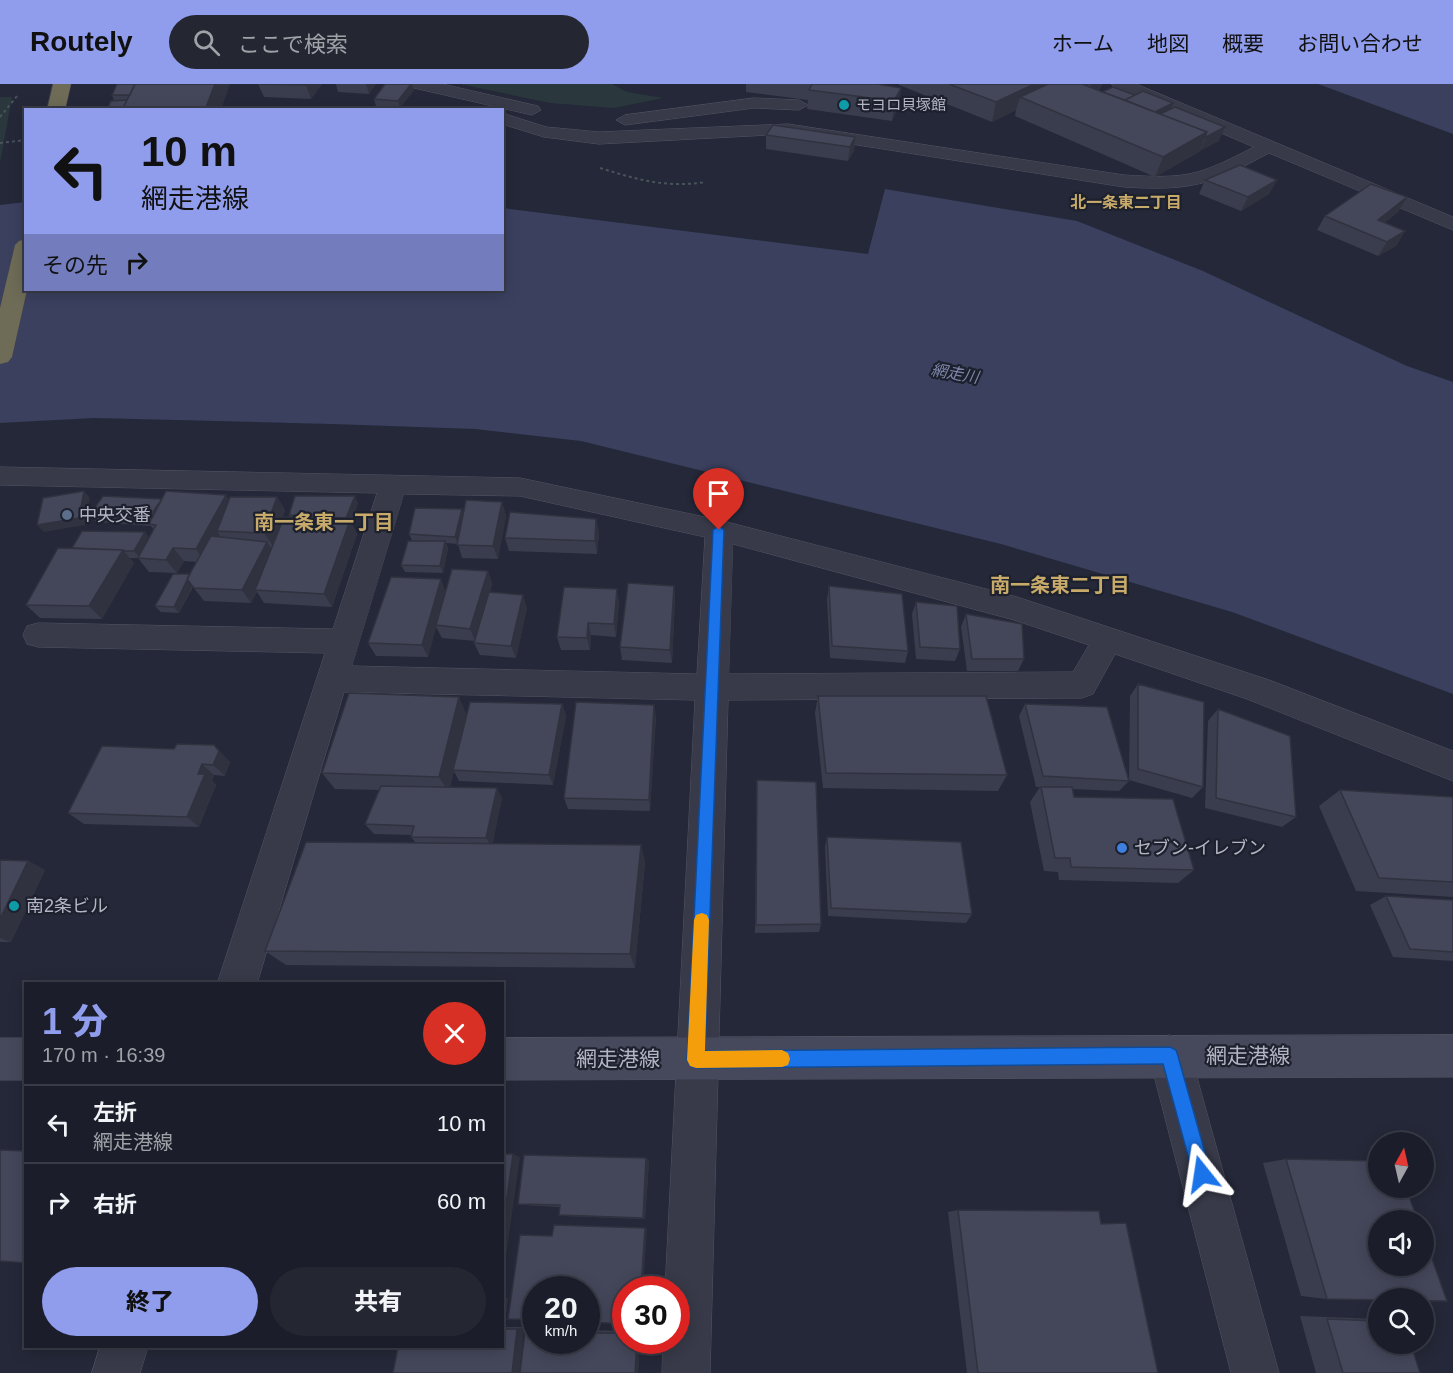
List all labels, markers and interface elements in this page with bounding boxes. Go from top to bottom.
search box [169,15,589,69]
text: Routely [30,26,133,57]
icon: search [190,26,223,59]
text: ここで検索 [238,32,348,57]
text: ホーム [1052,32,1114,55]
text: 地図 [1147,32,1189,55]
text: 概要 [1222,32,1264,55]
text: お問い合わせ [1297,32,1423,55]
place label: モヨロ貝塚館 [856,96,946,113]
marker: モヨロ貝塚館 [837,98,851,112]
text: 10 m [141,128,237,175]
icon: left [42,132,120,210]
text: 網走港線 [141,184,249,214]
district label: 北一条東二丁目 [1070,194,1182,211]
icon: right [120,246,153,279]
text: その先 [42,253,108,278]
water label: 網走川 [930,361,982,386]
pin [693,468,744,530]
icon: arrive [702,477,735,510]
place label: 中央交番 [79,505,151,525]
marker: 中央交番 [60,508,74,522]
district label: 南一条東一丁目 [254,511,394,533]
district label: 南一条東二丁目 [990,574,1130,596]
place label: セブン-イレブン [1134,838,1266,858]
marker: セブン-イレブン [1115,841,1129,855]
place label: 南2条ビル [26,896,108,916]
marker: 南2条ビル [7,899,21,913]
text: 1 分 [42,1001,108,1042]
button: close [423,1002,486,1065]
text: 170 m · 16:39 [42,1044,165,1066]
street label: 網走港線 [1206,1044,1290,1067]
street label: 網走港線 [576,1047,660,1070]
text: 左折 [93,1100,137,1125]
icon: left [42,1108,75,1141]
text: 10 m [437,1111,486,1136]
text: 網走港線 [93,1131,173,1153]
north arrow [1368,1132,1434,1198]
map controls [1368,1132,1434,1354]
position arrow [1170,1142,1234,1206]
icon: right [42,1186,75,1219]
text: 60 m [437,1189,486,1214]
text: 右折 [93,1192,137,1217]
button: sound [1368,1210,1434,1276]
button: 終了 [42,1267,258,1336]
button: 共有 [270,1267,486,1336]
speed limit sign: 30 [612,1276,690,1354]
button: search [1368,1288,1434,1354]
text: 20 [544,1291,578,1324]
text: km/h [545,1322,577,1339]

